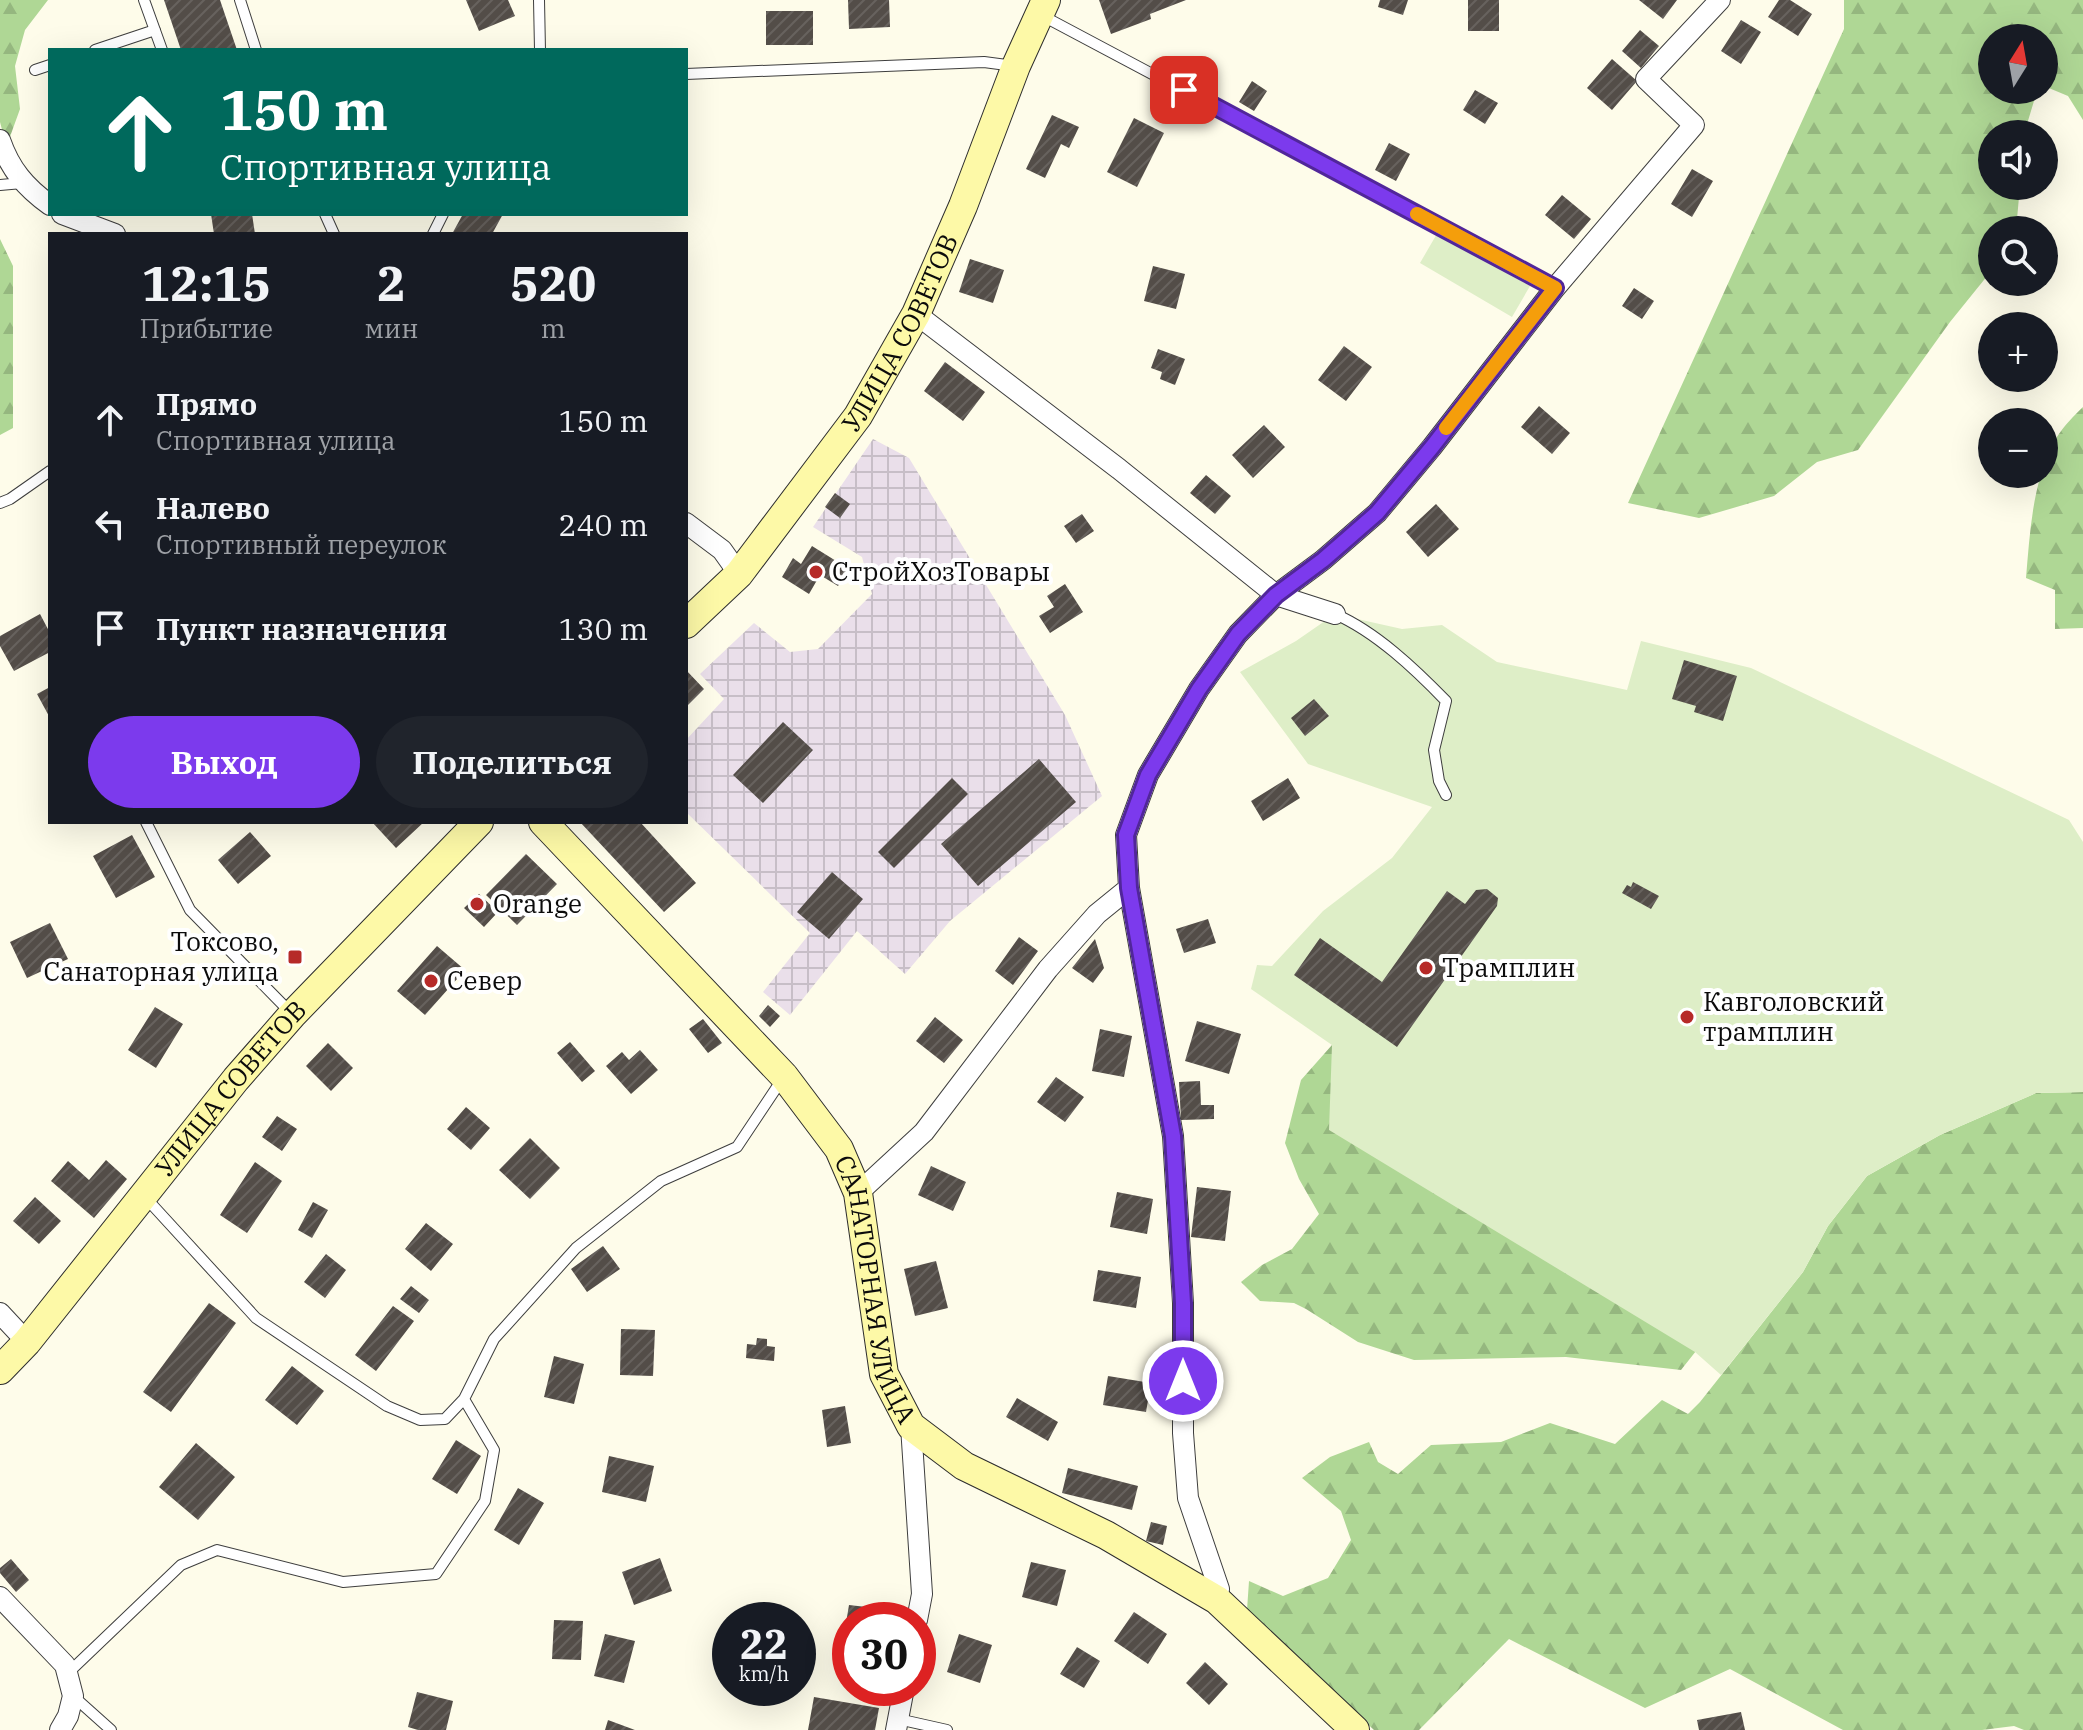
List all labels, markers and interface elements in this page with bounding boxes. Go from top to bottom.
north arrow [1978,24,2058,104]
map controls [1978,24,2058,488]
pin [1150,56,1218,124]
icon: arrive [1162,68,1206,112]
text: 150 m [220,73,388,145]
icon: ahead [88,80,192,184]
button: sound [1978,120,2058,200]
text: Спортивная улица [220,143,551,190]
button: search [1978,216,2058,296]
street label: УЛИЦА СОВЕТОВ [834,228,965,439]
text: 12:15 [141,252,271,314]
text: 2 [377,252,406,314]
text: 520 [510,252,596,314]
text: Прибытие [140,311,273,345]
text: мин [365,311,418,345]
text: m [541,311,566,345]
button: + [1978,312,2058,392]
text: Прямо [156,384,257,423]
icon: ahead [88,398,132,442]
text: 150 m [558,401,648,440]
button: − [1978,408,2058,488]
text: Спортивная улица [156,423,395,457]
text: Налево [156,488,270,527]
icon: left [88,502,132,546]
text: 240 m [558,505,648,544]
text: Спортивный переулок [156,527,447,561]
place label: СтройХозТовары [832,554,1050,588]
marker: СтройХозТовары [807,563,825,581]
icon: arrive [88,606,132,650]
text: Пункт назначения [156,609,447,648]
text: 130 m [558,609,648,648]
button: Выход [88,716,360,808]
button: Поделиться [376,716,648,808]
place label: Orange [493,886,582,920]
marker: Orange [468,895,486,913]
place label: Токсово, Санаторная улица [44,924,279,988]
marker: Токсово, Санаторная улица [286,948,304,966]
place label: Трамплин [1442,950,1575,984]
marker: Трамплин [1417,959,1435,977]
place label: Север [447,963,522,997]
marker: Север [422,972,440,990]
place label: Кавголовский трамплин [1703,984,1884,1048]
street label: УЛИЦА СОВЕТОВ [147,993,313,1183]
marker: Кавголовский трамплин [1678,1008,1696,1026]
street label: САНАТОРНАЯ УЛИЦА [828,1150,925,1429]
position arrow [1141,1339,1225,1423]
speed limit sign: 30 [832,1602,936,1706]
text: 22 [740,1618,788,1670]
text: km/h [739,1660,789,1687]

